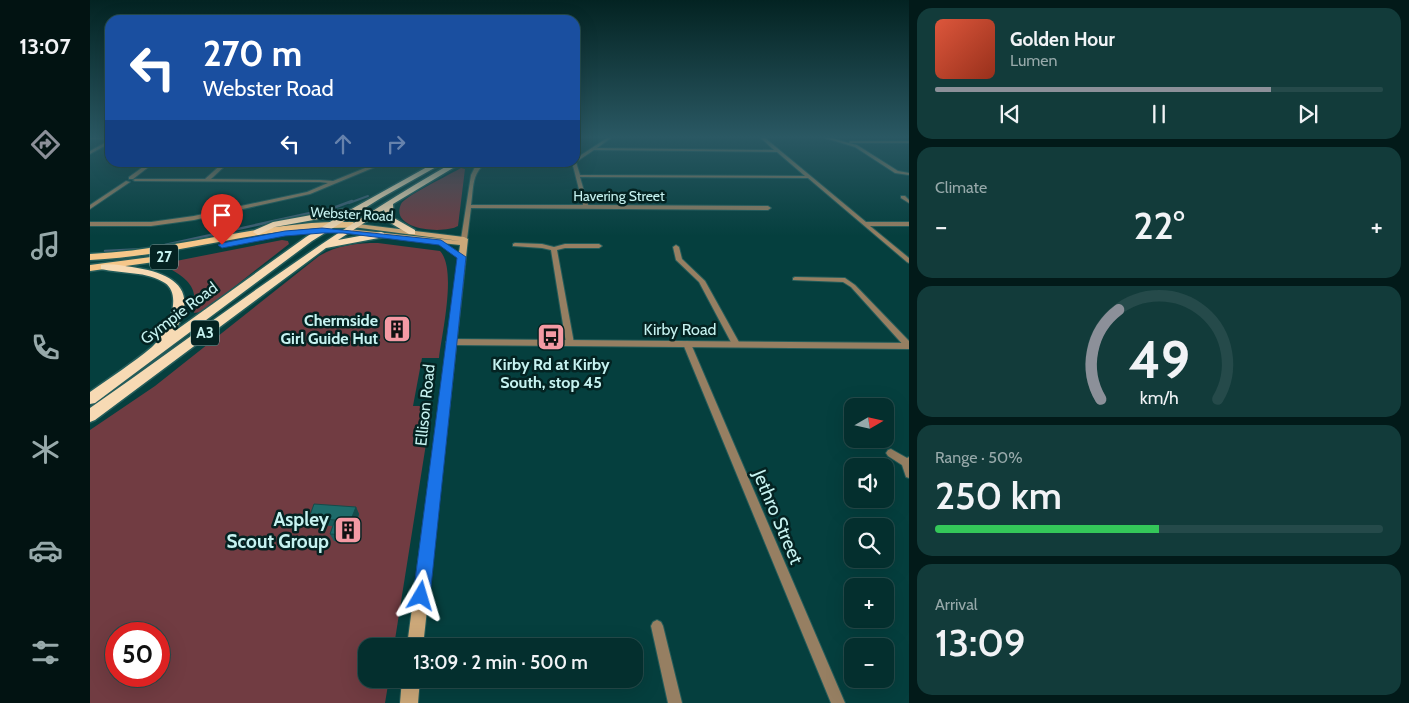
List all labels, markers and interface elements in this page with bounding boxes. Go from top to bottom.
text: Golden Hour [1010,28,1115,51]
text: 270 m [203,32,302,75]
text: 13:07 [19,33,71,60]
icon: left [120,35,185,100]
text: Lumen [1010,51,1057,70]
text: Webster Road [203,75,334,102]
icon: previous [996,100,1024,128]
icon: pause [1145,100,1173,128]
icon: next [1294,100,1322,128]
icon: directions [28,127,63,162]
icon: left [276,130,304,158]
icon: ahead [329,130,357,158]
icon: right [382,130,410,158]
text: Climate [935,178,987,197]
street label: Havering Street [573,187,665,205]
pin [201,194,243,245]
icon: arrive [208,201,236,229]
text: 22° [1133,202,1185,249]
street label: Webster Road [310,203,394,225]
text: − [935,209,947,243]
text: + [1371,209,1383,243]
icon: music [28,228,63,263]
road number: 27 [150,244,178,270]
street label: Gympie Road [137,278,221,348]
place label: Chermside Girl Guide Hut [281,311,378,348]
building icon: Chermside Girl Guide Hut [382,314,412,344]
road number: A3 [191,320,219,346]
street label: Kirby Road [644,320,716,339]
bus stop icon: Kirby Rd at Kirby South, stop 45 [536,322,566,352]
text: 49 [1128,328,1190,391]
icon: phone [28,330,63,365]
place label: Kirby Rd at Kirby South, stop 45 [492,355,610,392]
street label: Ellison Road [411,363,439,447]
text: km/h [1139,387,1179,408]
north arrow [844,398,894,448]
map controls [844,398,894,688]
icon: climate [28,432,63,467]
text: Range · 50% [935,448,1023,467]
button: sound [844,458,894,508]
street label: Jethro Street [747,465,808,568]
text: 250 km [935,472,1062,519]
place label: Aspley Scout Group [227,508,330,553]
building icon: Aspley Scout Group [333,515,363,545]
button: search [844,518,894,568]
icon: car [28,533,63,568]
position arrow [394,569,446,621]
button: + [844,578,894,628]
text: Arrival [935,595,978,614]
text: 13:09 [935,619,1025,666]
speed limit sign: 50 [105,622,170,687]
icon: filters [28,635,63,670]
button: − [844,638,894,688]
text: 13:09 · 2 min · 500 m [413,651,588,674]

